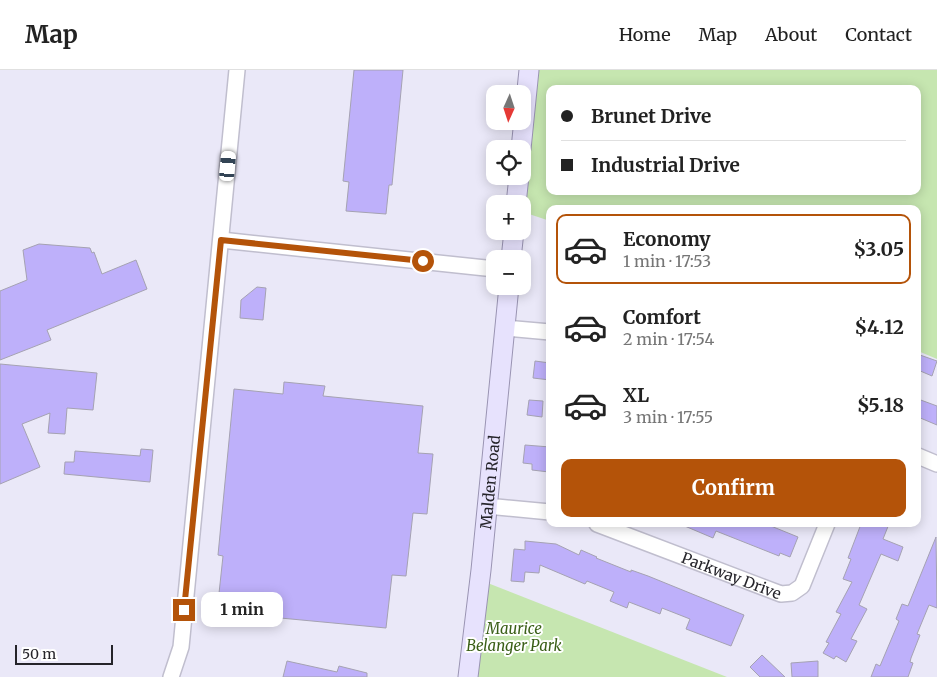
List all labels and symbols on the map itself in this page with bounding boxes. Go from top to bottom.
north arrow [486,85,531,130]
car [219,150,236,182]
route start [412,250,434,272]
street label: Malden Road [476,434,504,530]
street label: Parkway Drive [679,548,784,603]
callout: 1 min [202,592,284,628]
route end [173,599,195,621]
park label: Maurice Belanger Park [466,619,563,655]
scale bar [15,642,112,665]

